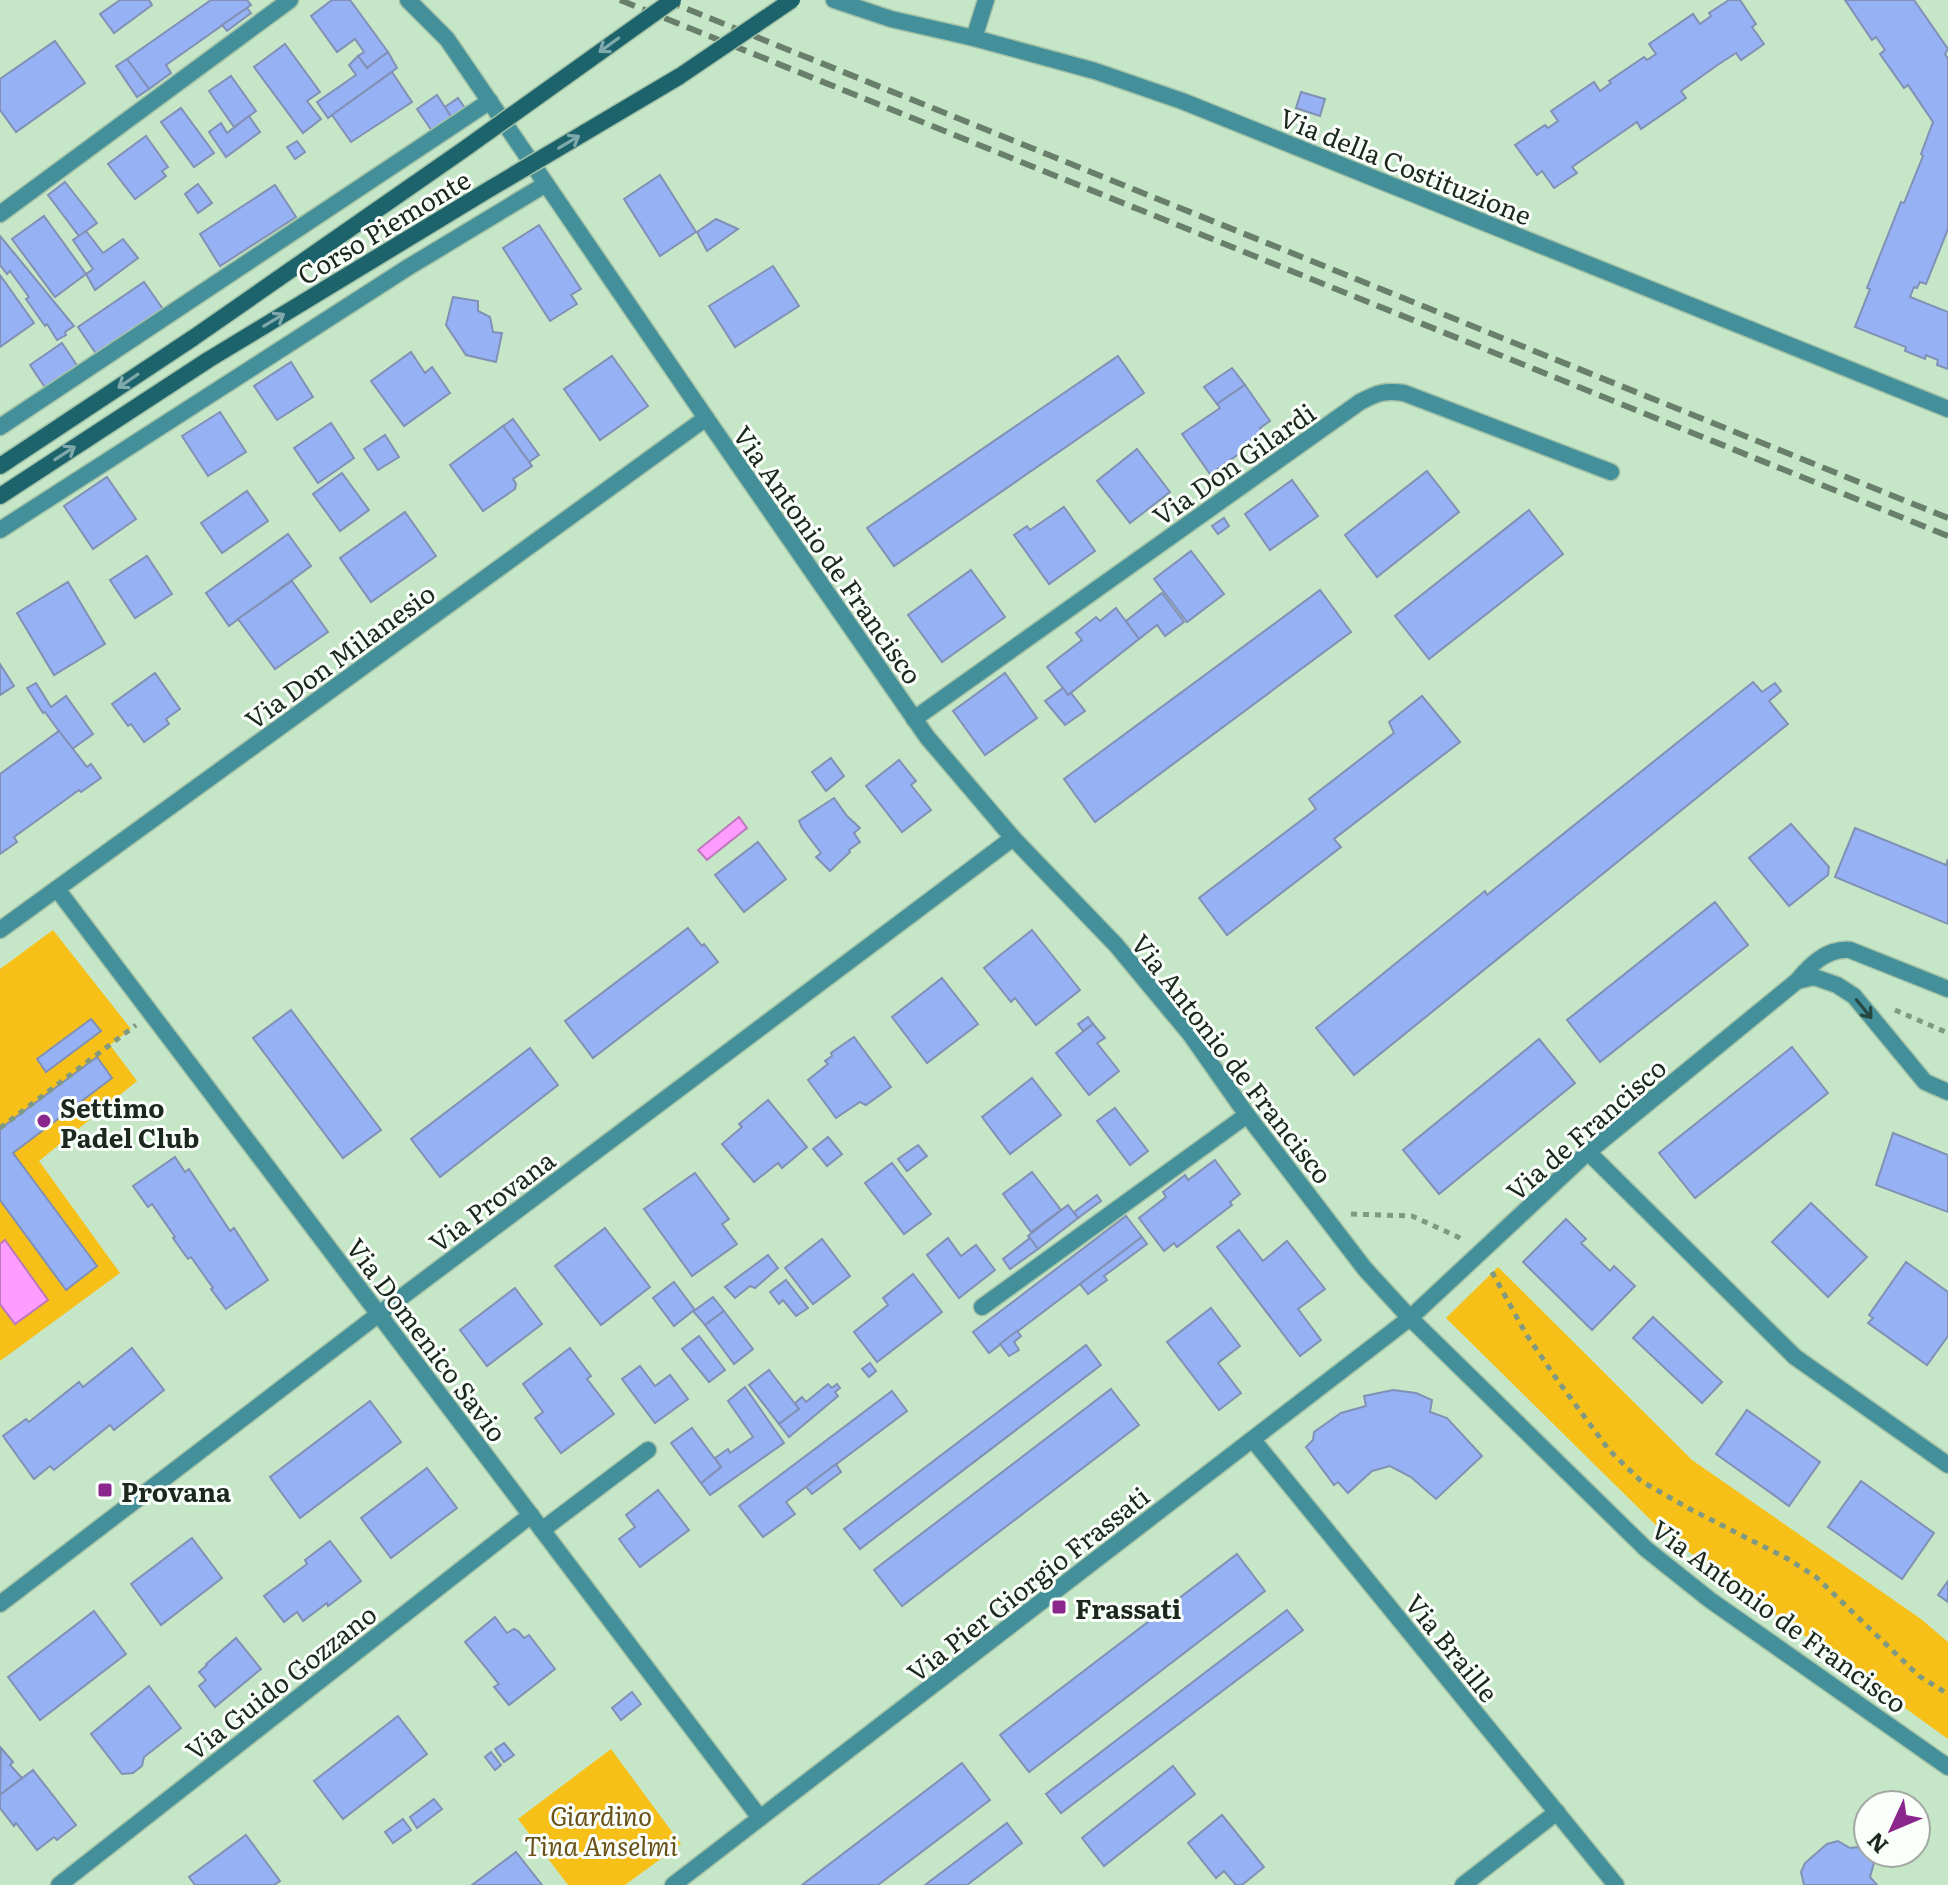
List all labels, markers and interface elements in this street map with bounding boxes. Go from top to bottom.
one-way arrow [598,37,620,53]
street label: Via della Costituzione [1274,97,1538,233]
one-way arrow [557,134,580,150]
street label: Corso Piemonte [289,159,477,293]
one-way arrow [262,312,285,328]
one-way arrow [117,373,140,389]
street label: Via Don Gilardi [1143,392,1323,534]
street label: Via Antonio de Francisco [725,417,933,691]
one-way arrow [54,445,76,461]
street label: Via Don Milanesio [236,573,442,737]
street label: Via Antonio de Francisco [1123,925,1343,1191]
one-way arrow [1855,998,1873,1019]
street label: Via de Francisco [1496,1047,1674,1209]
place label: Settimo Padel Club [60,1087,199,1156]
marker: Settimo Padel Club [35,1112,53,1130]
street label: Via Provana [420,1140,562,1260]
street label: Via Domenico Savio [338,1229,518,1449]
place label: Provana [121,1471,231,1510]
street label: Via Pier Giorgio Frassati [900,1479,1154,1687]
marker: Provana [96,1481,114,1499]
street label: Via Antonio de Francisco [1644,1509,1916,1721]
street label: Via Braille [1397,1584,1509,1710]
place label: Frassati [1075,1591,1181,1623]
street label: Via Guido Gozzano [176,1594,384,1768]
marker: Frassati [1050,1598,1068,1616]
north arrow [1852,1789,1932,1869]
park label: Giardino Tina Anselmi [524,1795,678,1864]
text: N [1858,1826,1895,1862]

